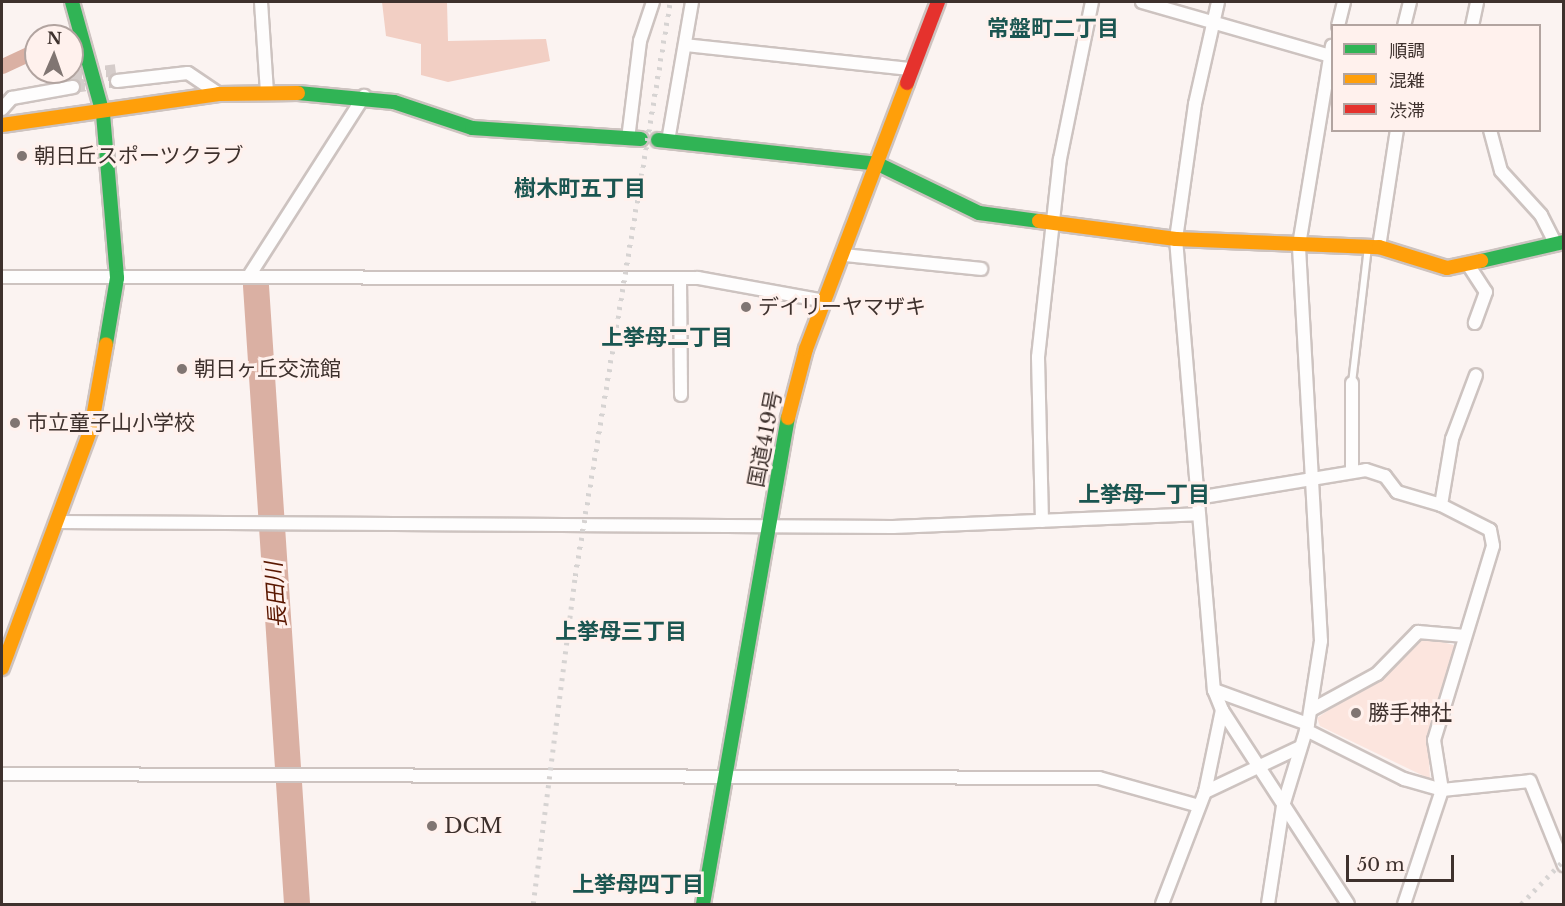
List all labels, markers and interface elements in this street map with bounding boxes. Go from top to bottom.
district label: 常盤町二丁目 [987,16,1119,42]
north arrow [24,24,84,84]
legend [1331,24,1541,132]
text: N [47,28,62,48]
text: 順調 [1389,40,1425,62]
text: 混雑 [1389,70,1425,92]
text: 渋滞 [1389,100,1425,122]
place label: 朝日丘スポーツクラブ [34,143,244,169]
marker: 朝日丘スポーツクラブ [15,149,29,163]
district label: 樹木町五丁目 [514,176,646,202]
place label: デイリーヤマザキ [758,294,926,320]
marker: デイリーヤマザキ [739,300,753,314]
district label: 上挙母二丁目 [601,325,733,351]
place label: 朝日ヶ丘交流館 [194,356,341,382]
marker: 朝日ヶ丘交流館 [175,362,189,376]
street label: 国道419号 [743,388,787,490]
place label: 市立童子山小学校 [27,410,195,436]
marker: 市立童子山小学校 [8,416,22,430]
district label: 上挙母一丁目 [1078,482,1210,508]
water label: 長田川 [261,561,291,629]
district label: 上挙母三丁目 [555,619,687,645]
place label: 勝手神社 [1368,700,1452,726]
marker: 勝手神社 [1349,706,1363,720]
place label: DCM [444,813,502,839]
marker: DCM [425,819,439,833]
scale bar [1349,843,1457,881]
text: 50 m [1357,854,1405,876]
district label: 上挙母四丁目 [572,872,704,898]

